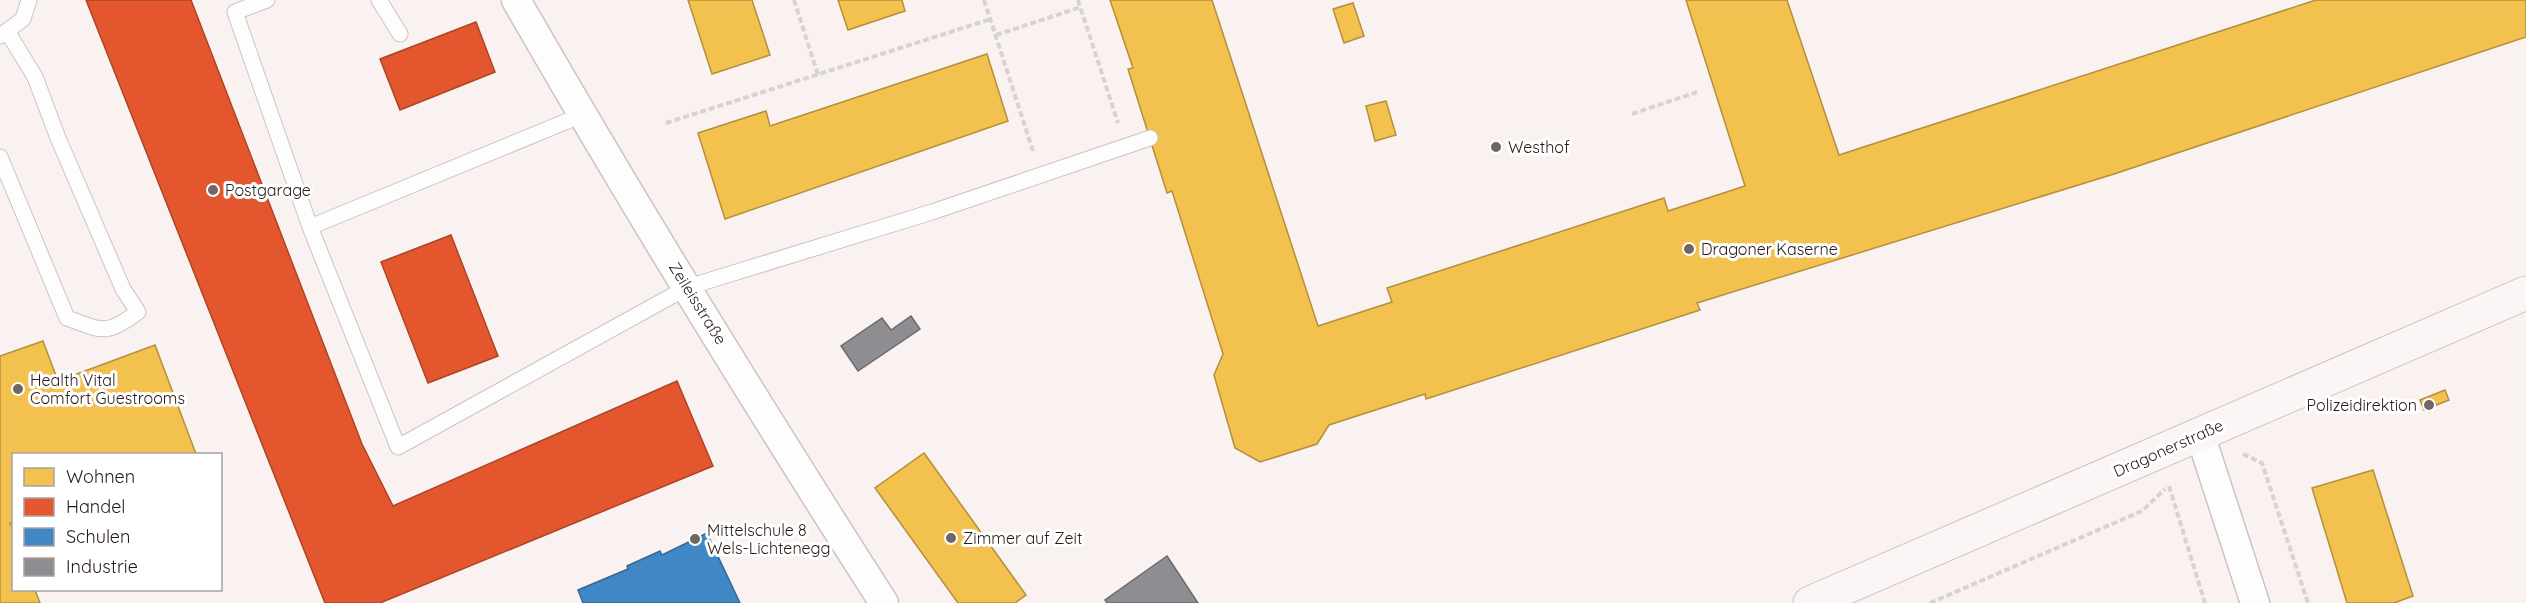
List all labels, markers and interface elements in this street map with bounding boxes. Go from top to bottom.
place label: Westhof [1508,137,1570,157]
marker: Westhof [1489,140,1503,154]
place label: Postgarage [225,180,311,200]
marker: Postgarage [206,183,220,197]
place label: Dragoner Kaserne [1701,239,1838,259]
marker: Dragoner Kaserne [1682,242,1696,256]
street label: Zeileisstraße [665,258,731,348]
place label: Health Vital Comfort Guestrooms [30,370,185,408]
marker: Health Vital Comfort Guestrooms [11,382,25,396]
place label: Polizeidirektion [2307,395,2417,415]
marker: Polizeidirektion [2422,398,2436,412]
street label: Dragonerstraße [2110,415,2226,481]
legend [12,453,222,591]
text: Wohnen [66,465,135,488]
text: Handel [66,495,126,518]
place label: Mittelschule 8 Wels-Lichtenegg [707,520,831,558]
text: Schulen [66,525,130,548]
place label: Zimmer auf Zeit [963,528,1082,548]
marker: Zimmer auf Zeit [944,531,958,545]
marker: Mittelschule 8 Wels-Lichtenegg [688,532,702,546]
text: Industrie [66,555,138,578]

